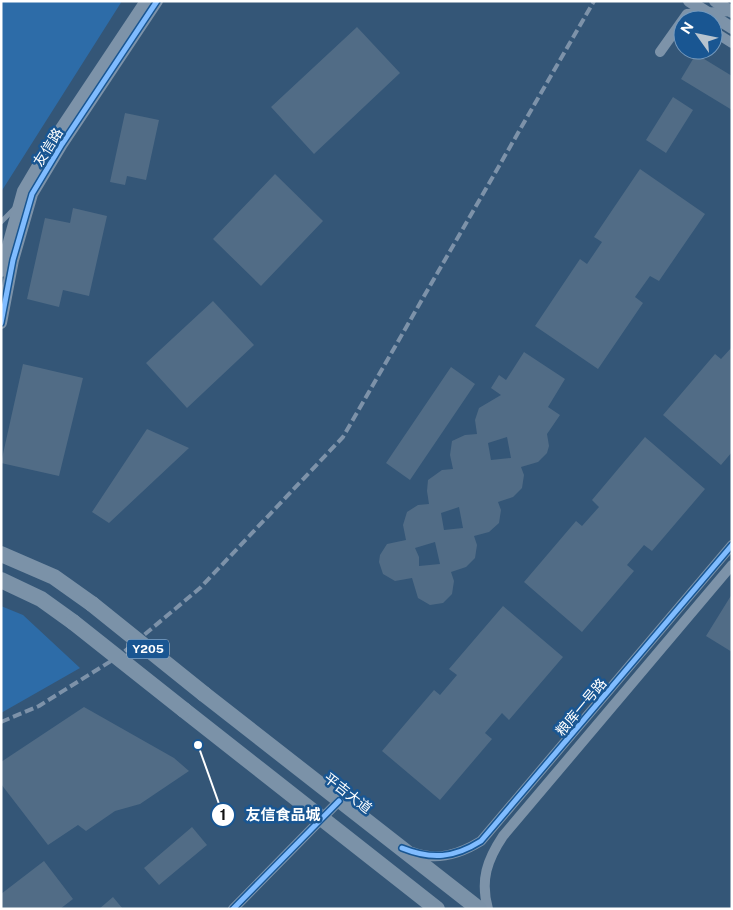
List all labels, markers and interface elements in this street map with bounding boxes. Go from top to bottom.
north arrow [673,10,723,60]
text: N [677,19,697,37]
street label: 友信路 [30,125,66,169]
road number: Y205 [127,640,169,659]
street label: 粮库一号路 [552,675,610,739]
street label: 平吉大道 [321,769,375,817]
callout: 友信食品城 [210,800,330,830]
text: 1 [220,806,226,823]
text: 友信食品城 [245,806,321,823]

